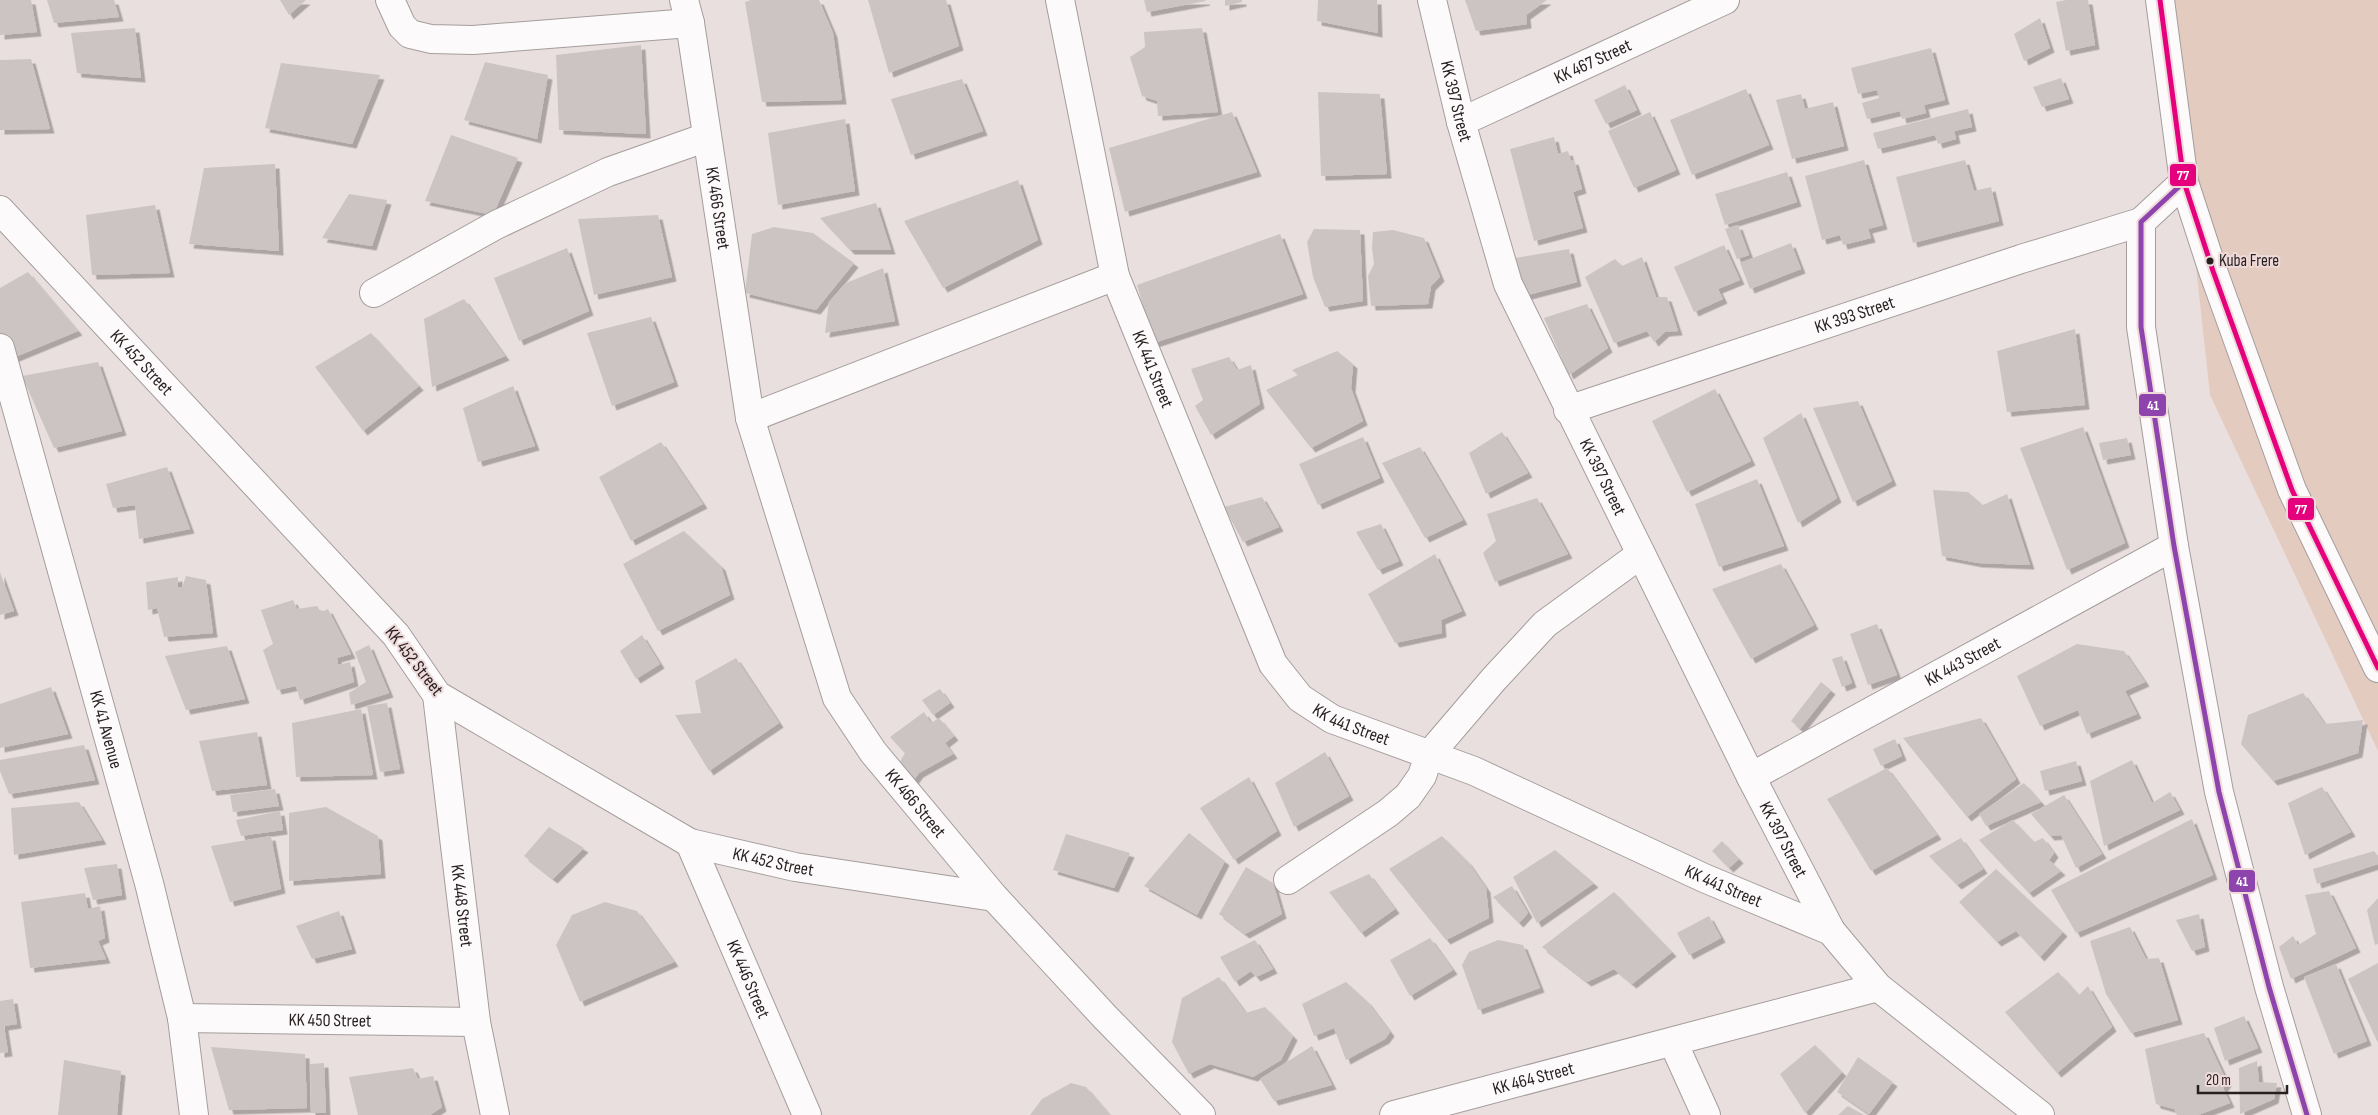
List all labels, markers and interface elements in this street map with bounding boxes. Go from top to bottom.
street label: KK 467 Street [1551,34,1635,88]
street label: KK 397 Street [1436,58,1477,145]
line badge: 77 [2169,163,2197,187]
street label: KK 466 Street [701,165,735,251]
text: 77 [2177,167,2190,184]
place label: Kuba Frere [2219,251,2279,271]
marker: Kuba Frere [2205,256,2215,266]
street label: KK 393 Street [1812,291,1898,338]
street label: KK 452 Street [106,325,178,400]
street label: KK 441 Street [1128,327,1178,411]
line badge: 41 [2138,393,2167,417]
text: 41 [2147,397,2160,414]
street label: KK 397 Street [1575,435,1631,519]
line badge: 77 [2287,497,2315,521]
text: 77 [2295,501,2308,518]
street label: KK 452 Street [380,622,448,700]
street label: KK 443 Street [1921,632,2004,691]
street label: KK 41 Avenue [85,688,127,771]
street label: KK 441 Street [1309,699,1393,750]
street label: KK 466 Street [881,764,951,842]
street label: KK 397 Street [1755,798,1812,881]
street label: KK 452 Street [731,843,816,880]
street label: KK 441 Street [1682,860,1766,912]
street label: KK 448 Street [447,863,478,949]
line badge: 41 [2228,869,2256,893]
text: 41 [2236,873,2249,890]
street label: KK 446 Street [722,937,775,1022]
street label: KK 450 Street [288,1009,372,1031]
street label: KK 464 Street [1490,1057,1577,1099]
scale bar [2198,1062,2287,1094]
text: 20 m [2206,1071,2231,1090]

